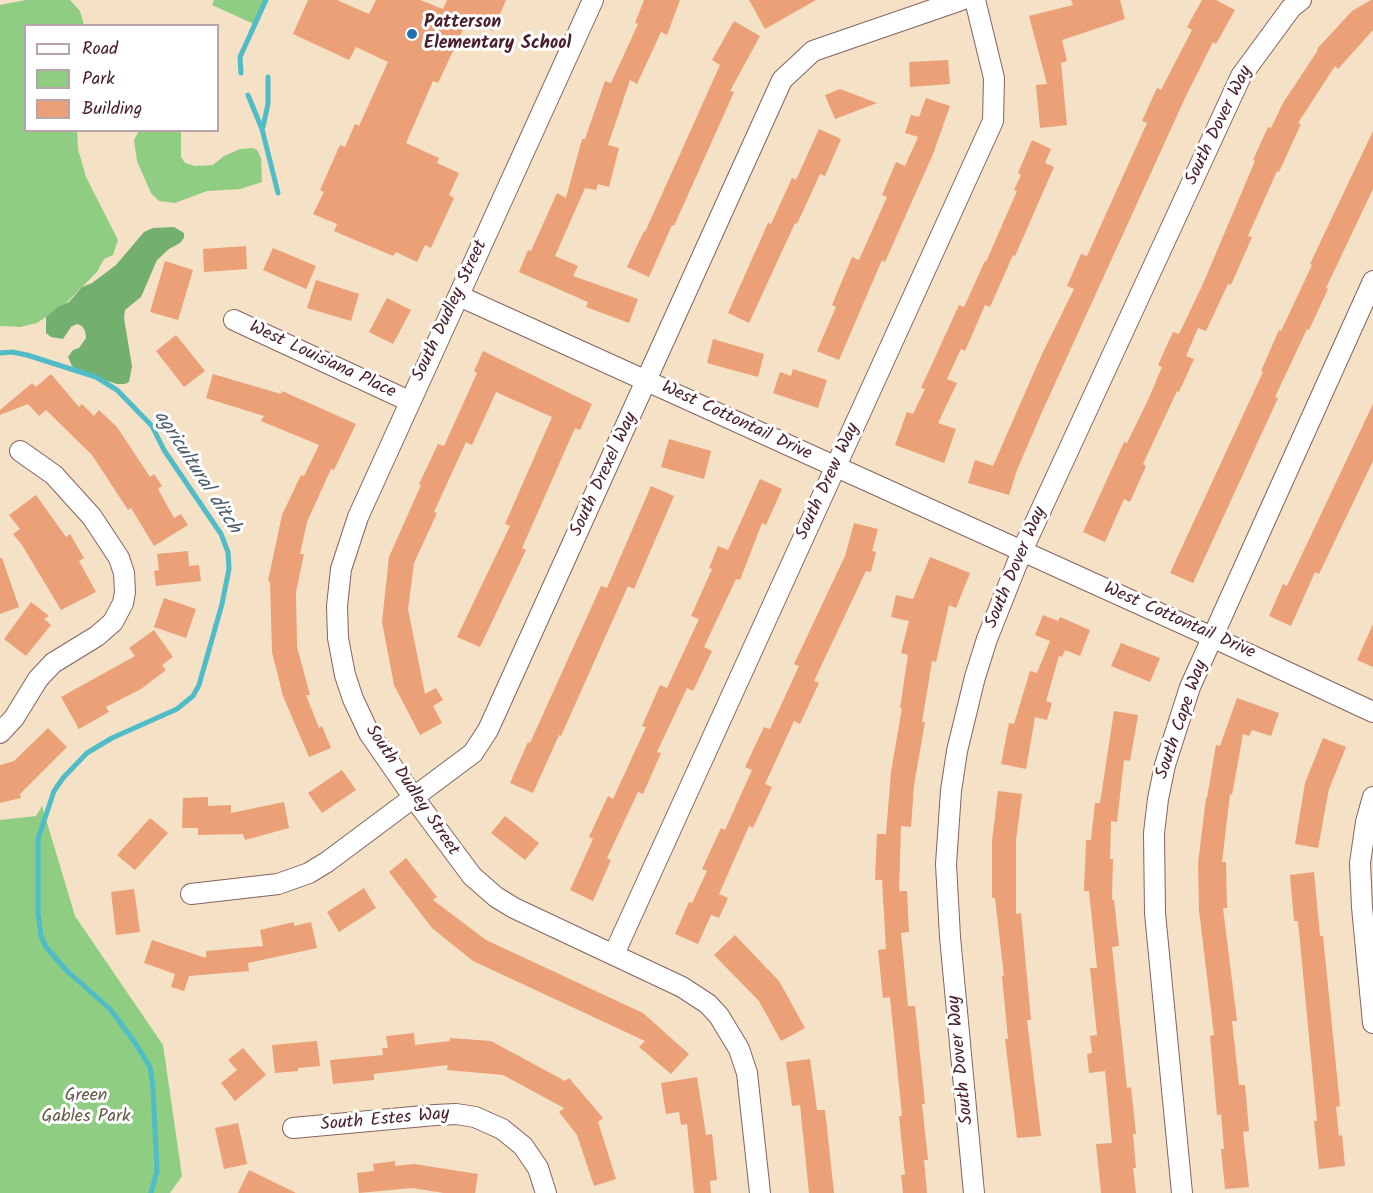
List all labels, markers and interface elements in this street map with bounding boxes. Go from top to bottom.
place label: Patterson Elementary School [424,13,571,56]
legend [24,24,219,132]
marker: Patterson Elementary School [405,27,419,41]
text: Road [82,35,118,64]
street label: South Dover Way [1182,63,1258,189]
text: Park [82,65,115,94]
text: Building [82,95,142,124]
street label: South Dudley Street [409,237,493,385]
street label: West Louisiana Place [245,318,399,404]
street label: West Cottontail Drive [657,378,815,466]
water label: agricultural ditch [147,407,245,539]
street label: South Drexel Way [567,410,643,540]
street label: South Drew Way [793,420,865,544]
street label: South Dover Way [982,504,1052,632]
street label: West Cottontail Drive [1100,579,1258,665]
street label: South Cape Way [1153,658,1213,782]
street label: South Dudley Street [359,721,463,861]
street label: South Dover Way [944,994,980,1126]
park label: Green Gables Park [42,1086,130,1128]
street label: South Estes Way [320,1105,450,1137]

